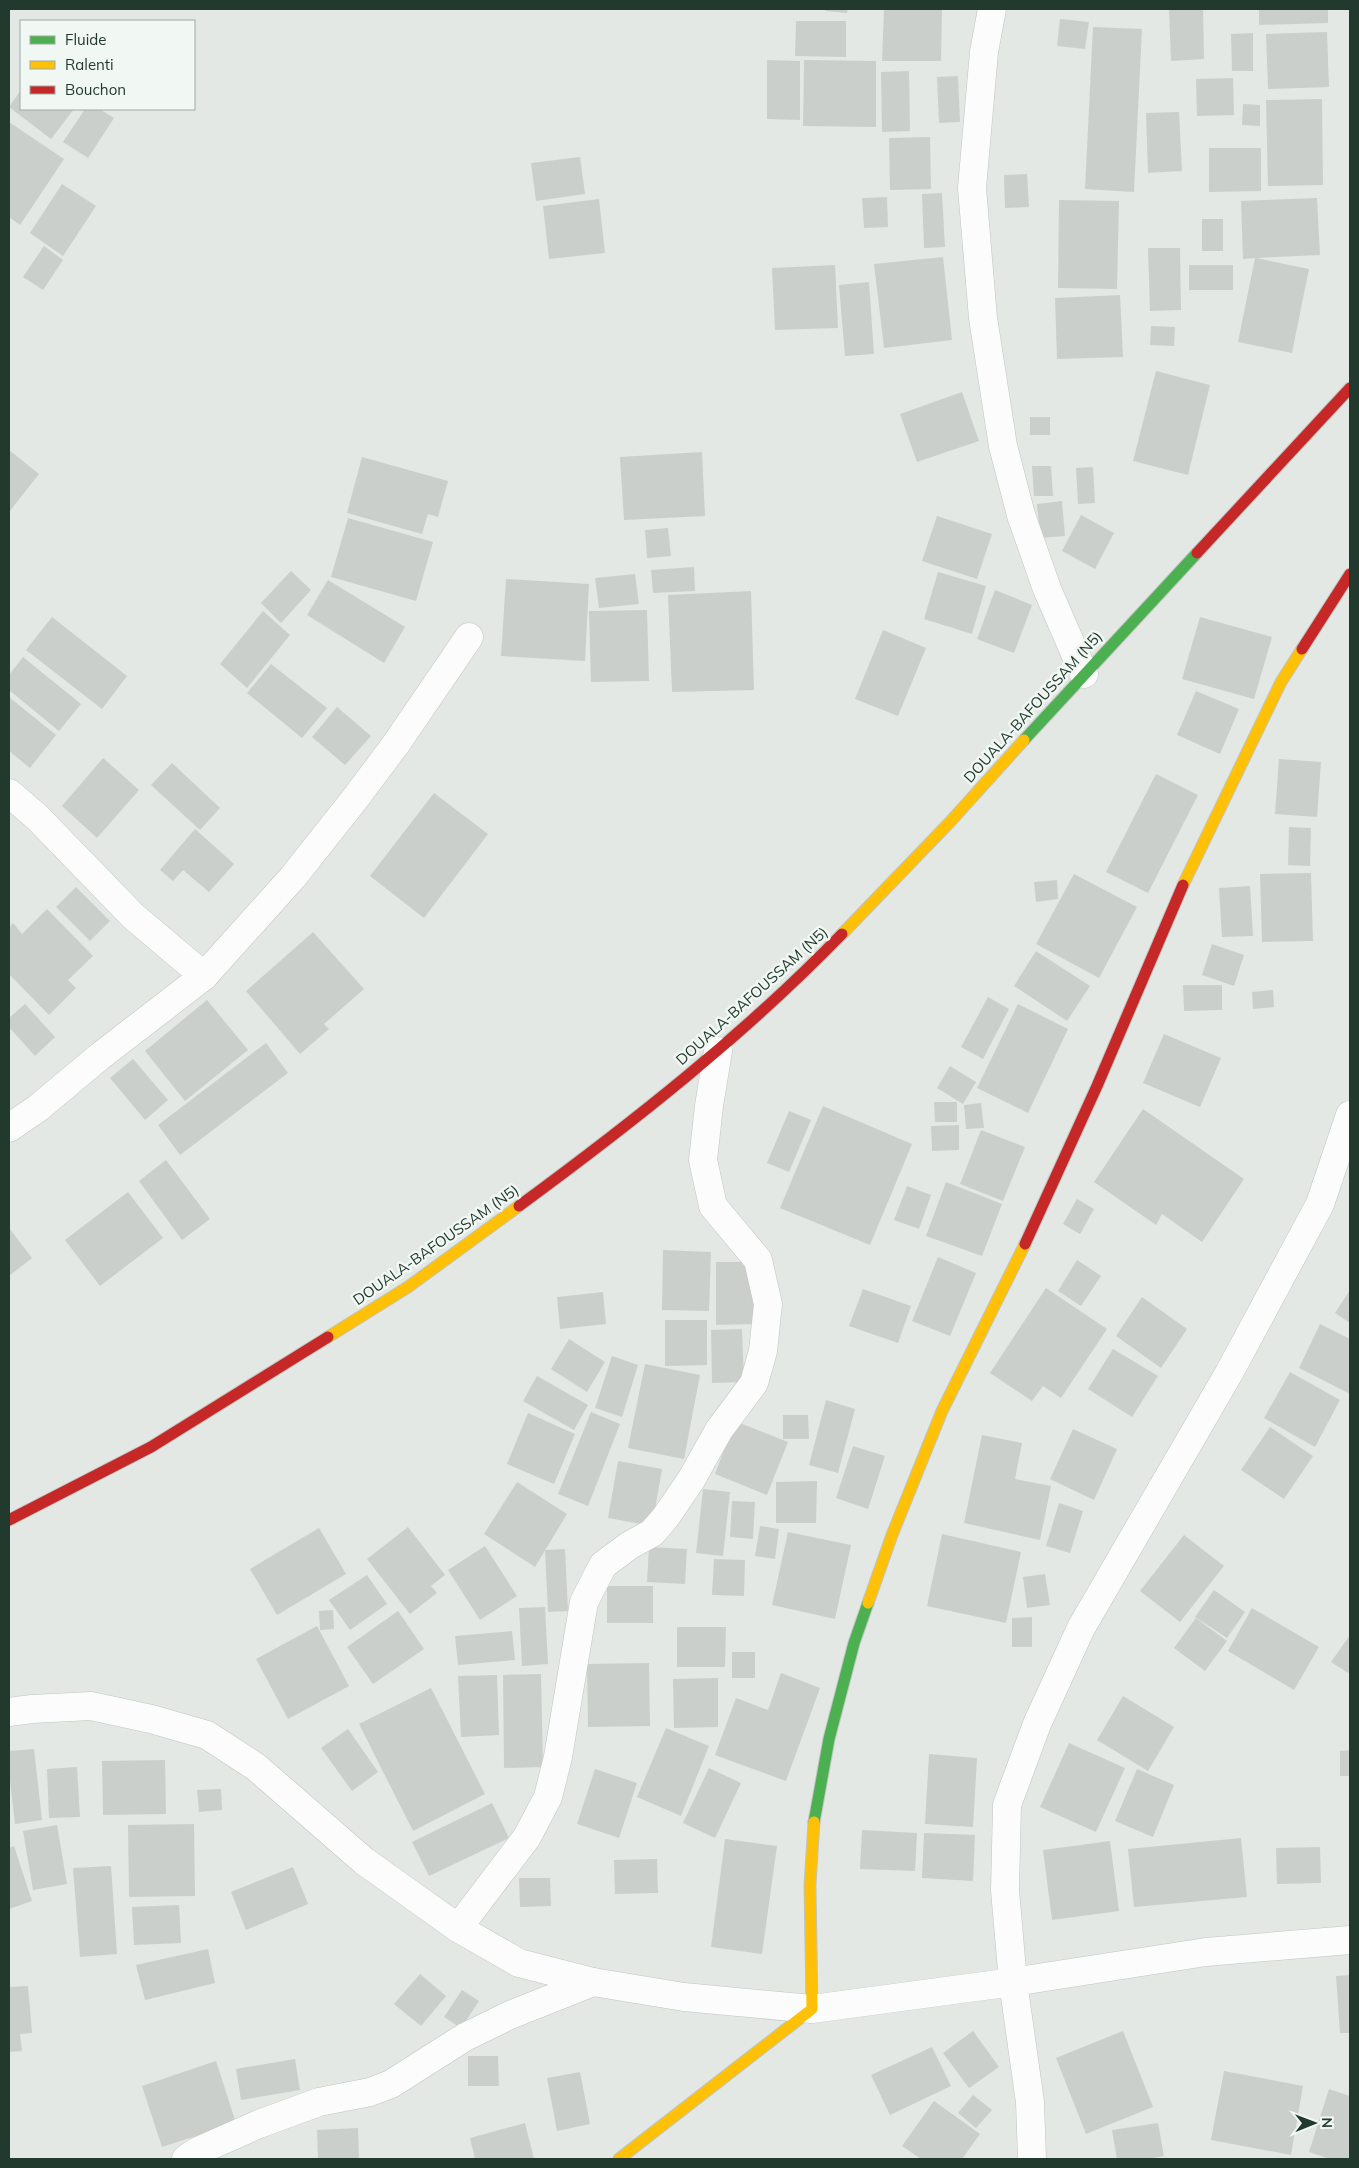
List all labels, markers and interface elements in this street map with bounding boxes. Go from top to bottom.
legend [20,20,195,110]
text: Fluide [65,30,106,49]
text: Ralenti [65,55,114,74]
text: Bouchon [65,80,126,99]
street label: DOUALA-BAFOUSSAM (N5) [959,627,1106,787]
street label: DOUALA-BAFOUSSAM (N5) [672,922,832,1069]
street label: DOUALA-BAFOUSSAM (N5) [349,1180,522,1309]
north arrow [1289,2098,1339,2148]
text: N [1318,2117,1336,2128]

